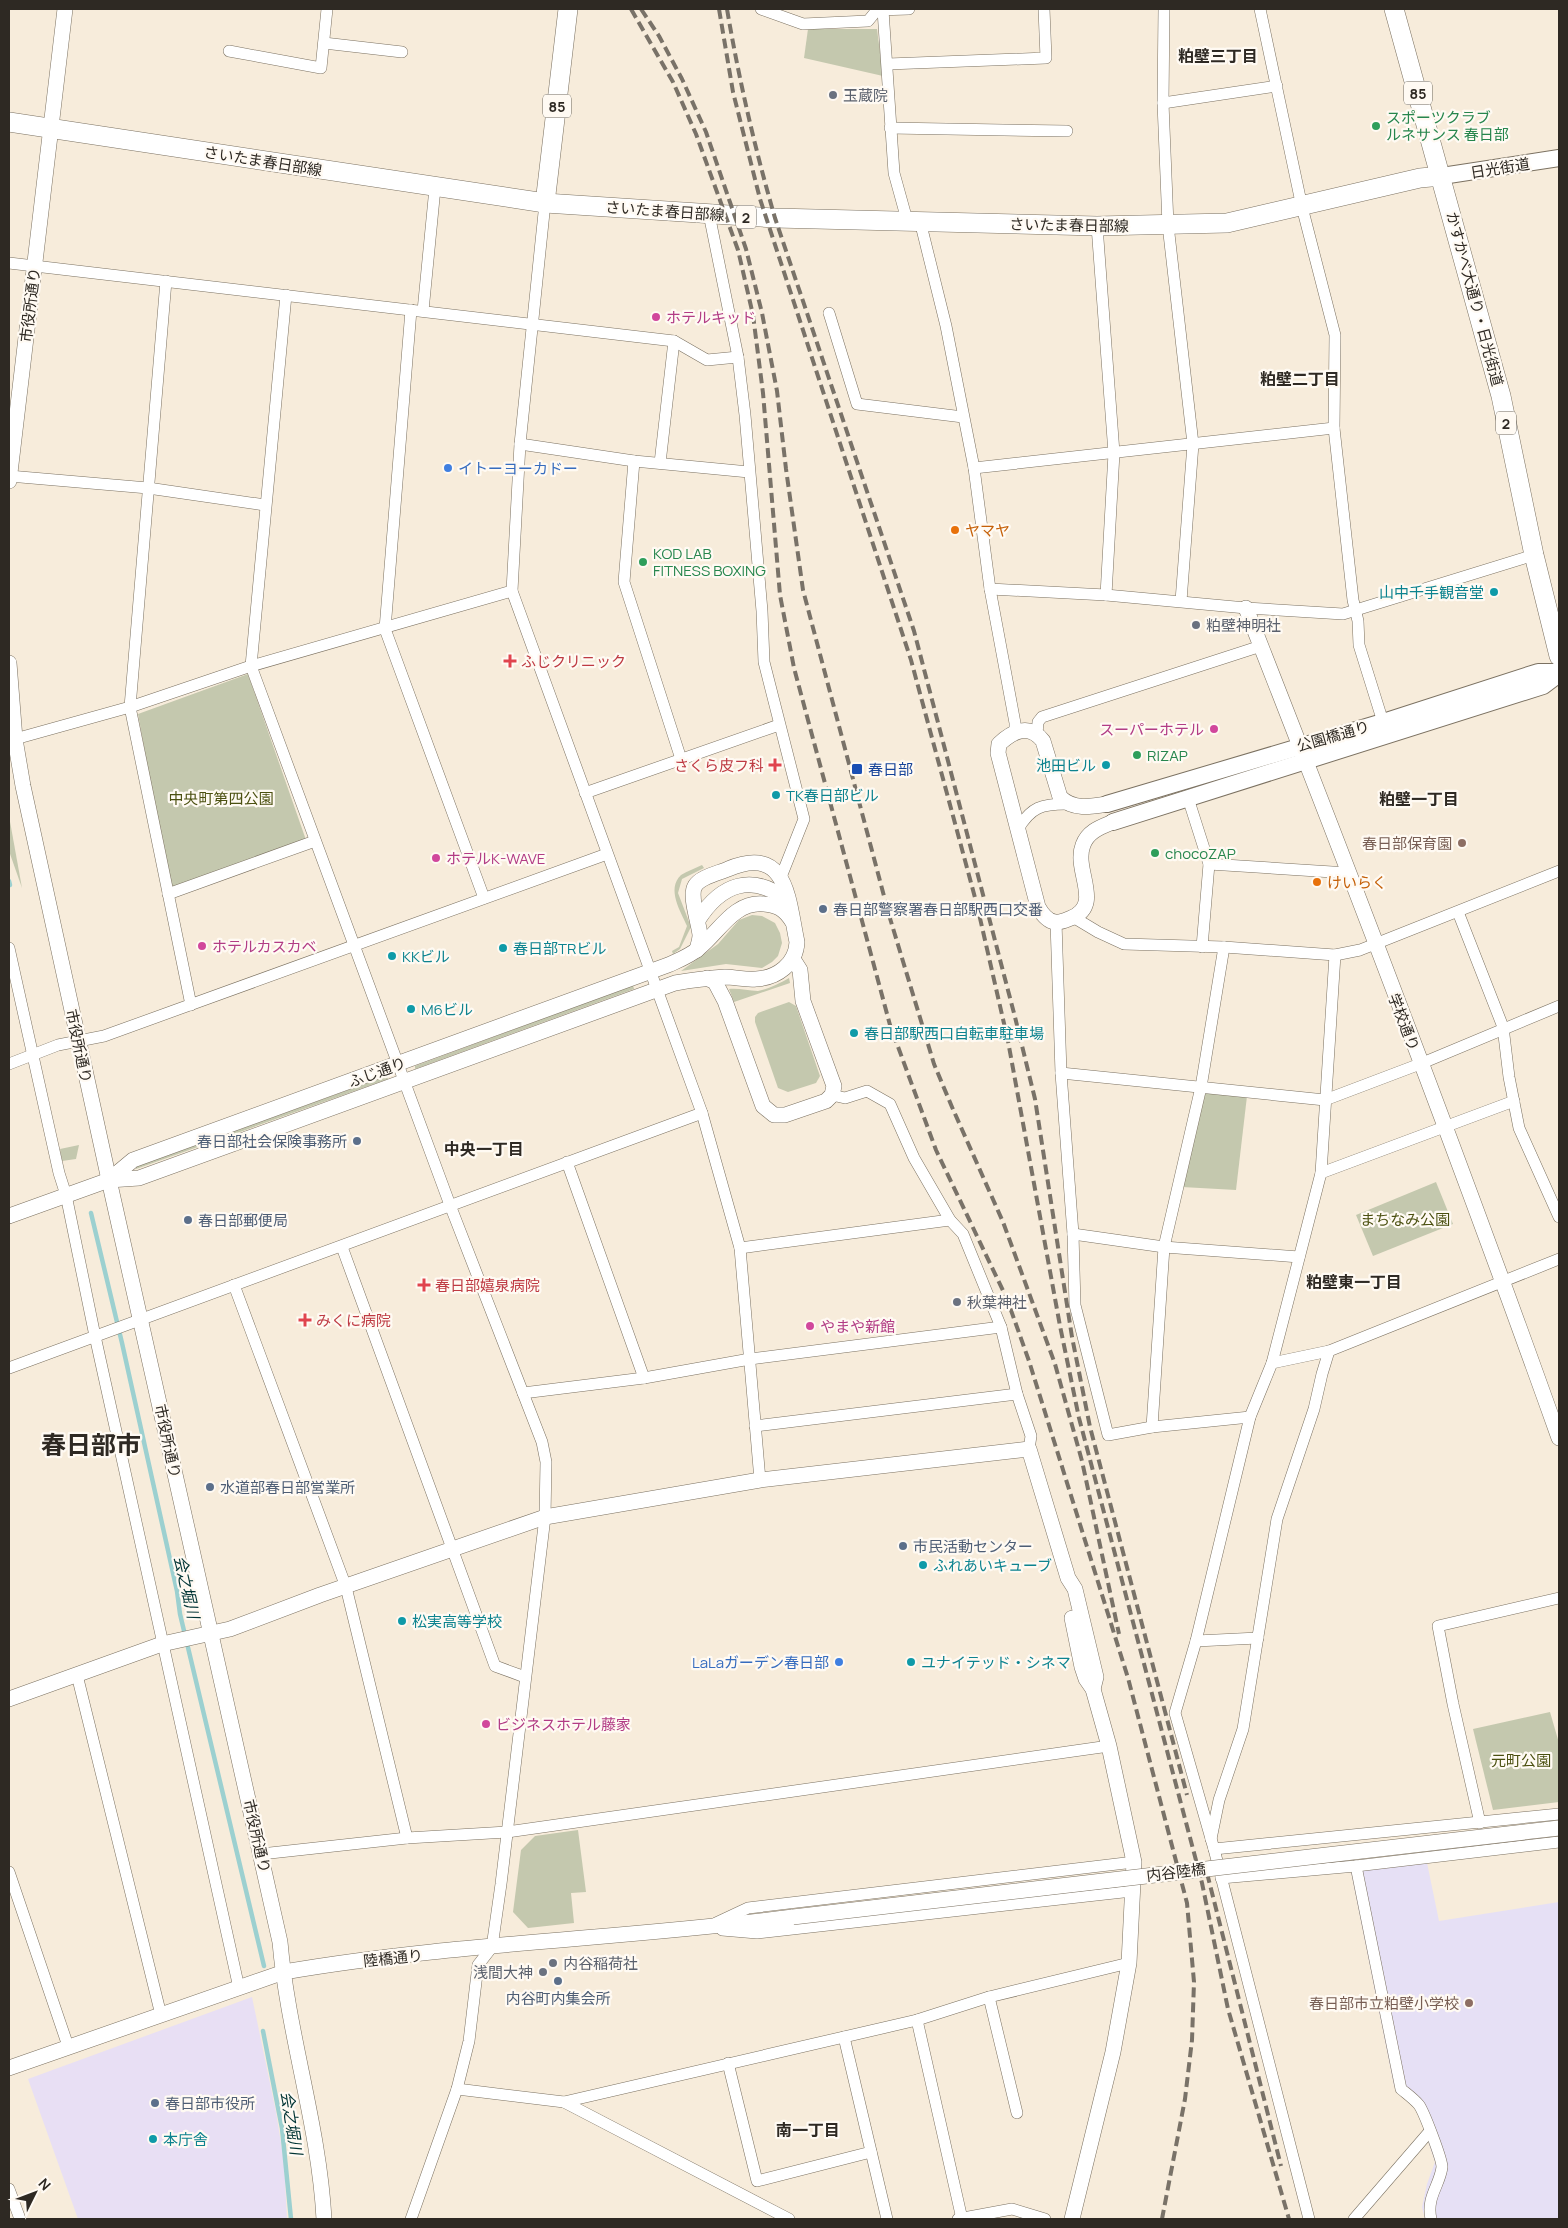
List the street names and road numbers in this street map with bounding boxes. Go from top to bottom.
road number: 85 [1404,82,1432,105]
road number: 85 [543,94,571,118]
street label: さいたま春日部線 [202,141,324,181]
street label: 日光街道 [1469,153,1531,183]
street label: さいたま春日部線 [605,196,725,226]
road number: 2 [736,206,756,228]
street label: かすかべ大通り・日光街道 [1442,209,1508,389]
street label: さいたま春日部線 [1009,213,1129,237]
street label: 市役所通り [15,266,45,344]
road number: 2 [1496,412,1516,434]
street label: 公園橋通り [1294,716,1372,756]
street label: 学校通り [1383,990,1425,1054]
street label: 市役所通り [61,1007,97,1085]
street label: ふじ通り [345,1052,409,1092]
street label: 市役所通り [150,1402,186,1480]
street label: 市役所通り [238,1797,276,1875]
street label: 内谷陸橋 [1145,1858,1207,1886]
street label: 陸橋通り [362,1944,424,1972]

